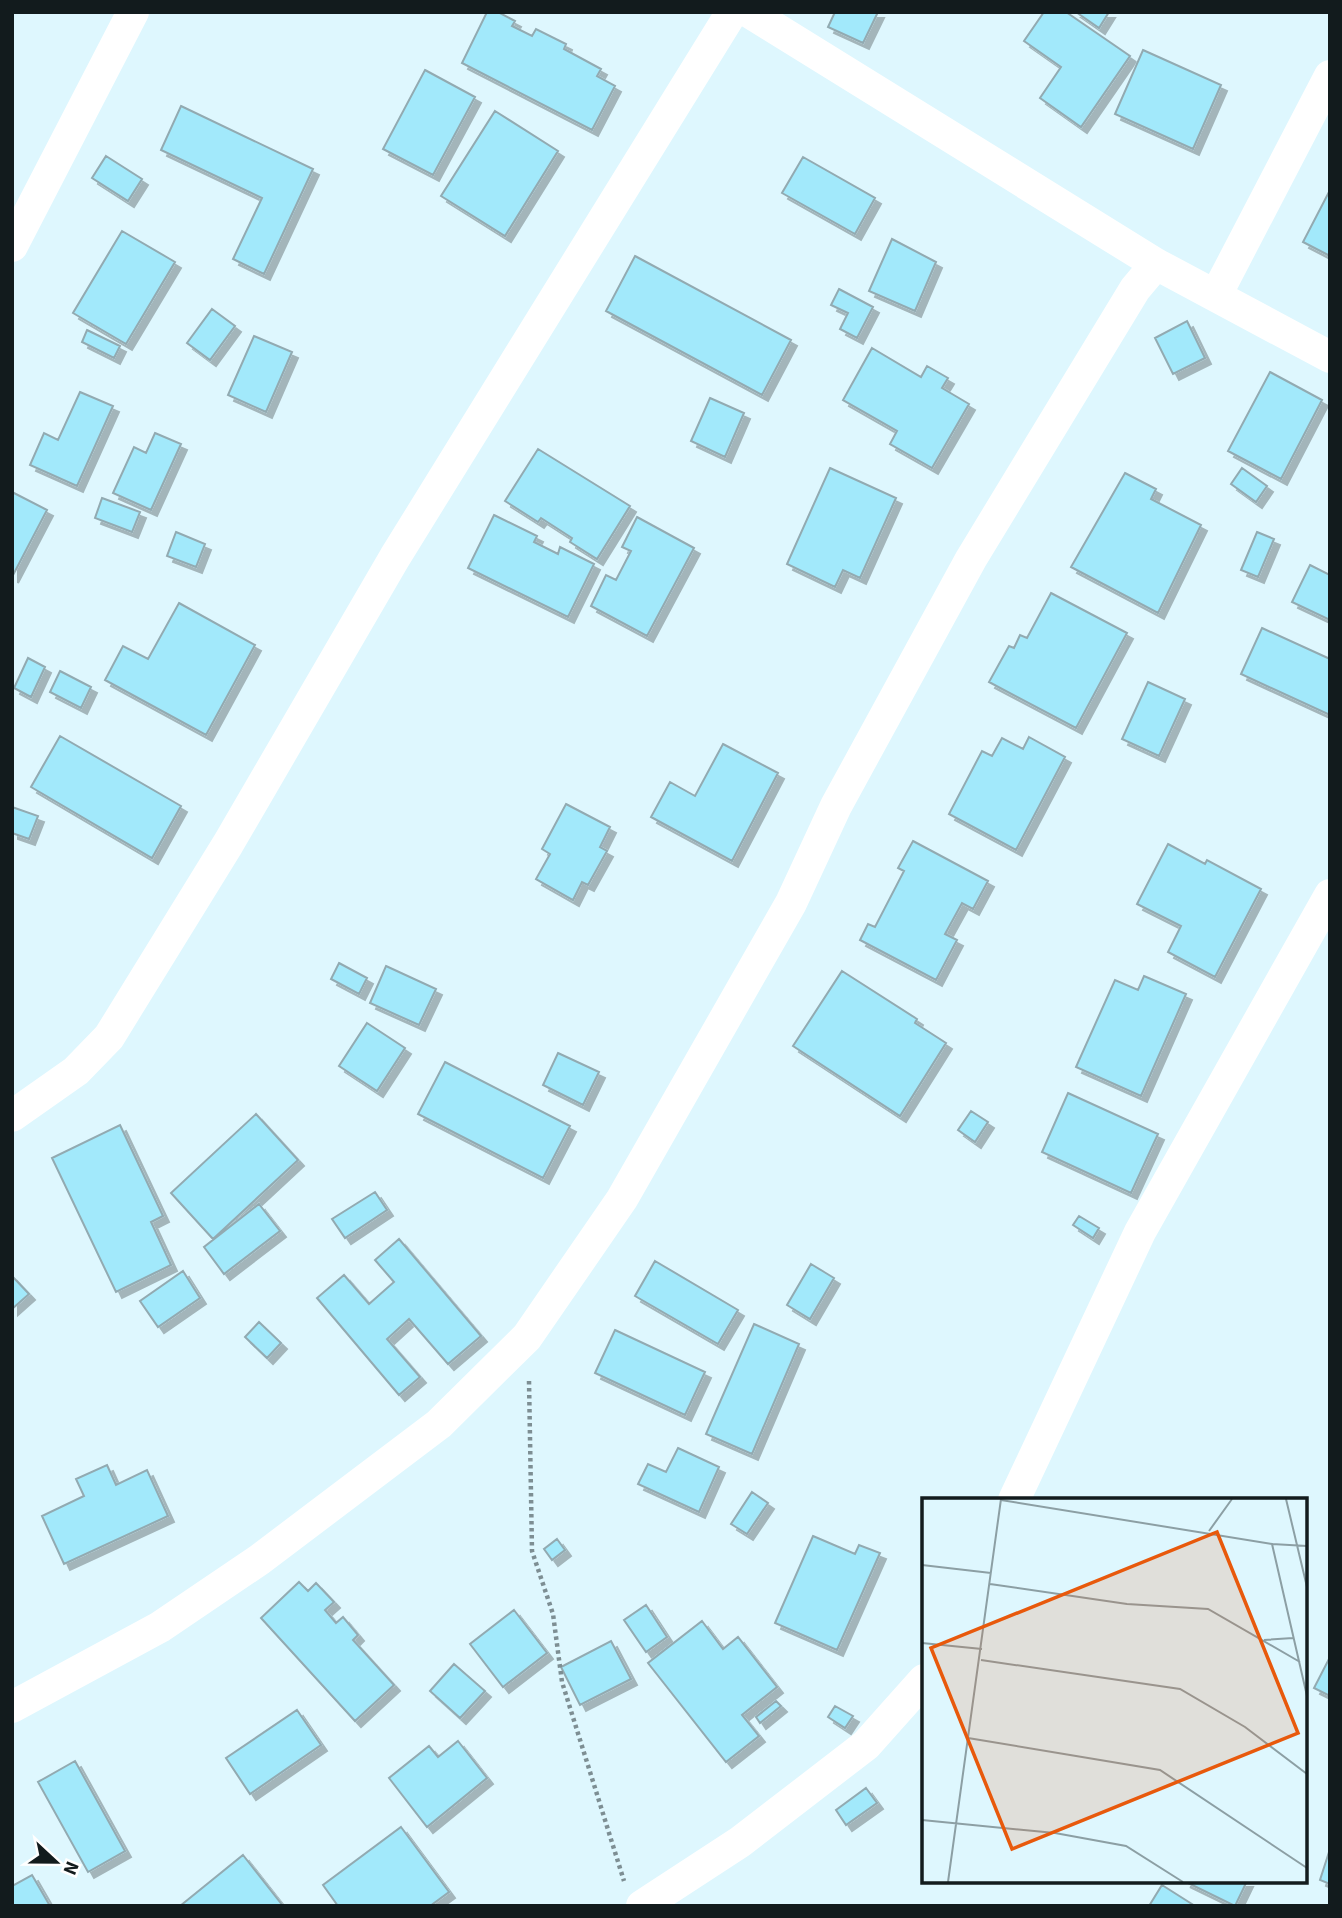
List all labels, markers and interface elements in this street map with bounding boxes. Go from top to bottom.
inset map [922,1498,1307,1883]
north arrow [21,1827,91,1897]
text: N [55,1857,85,1879]

